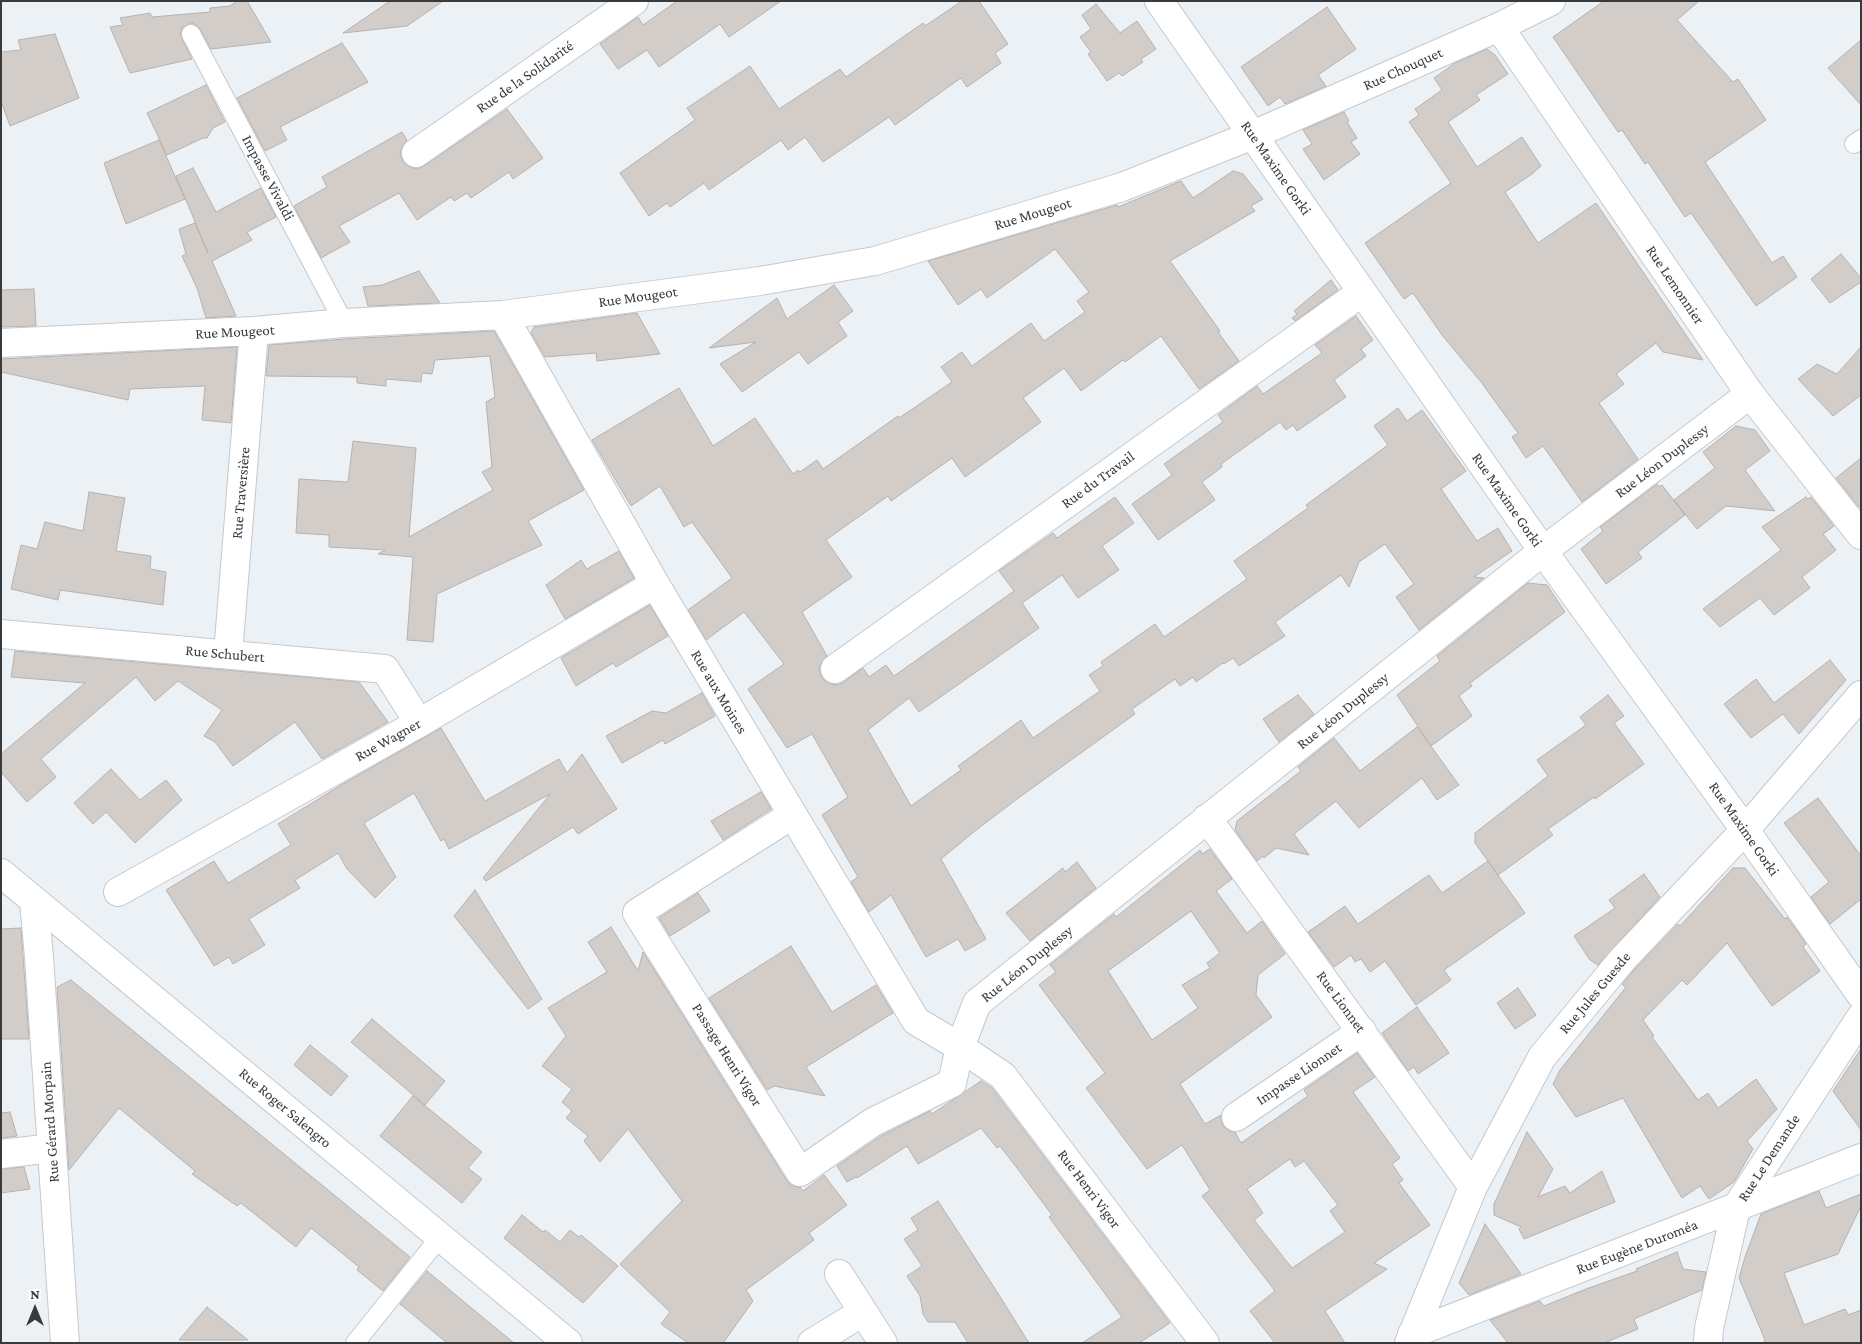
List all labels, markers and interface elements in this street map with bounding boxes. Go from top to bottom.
street label: Rue de la Solidarité [473,37,577,117]
street label: Rue Chouquet [1361,43,1445,95]
street label: Rue Maxime Gorki [1237,118,1315,218]
street label: Impasse Vivaldi [238,132,298,224]
street label: Rue Mougeot [992,194,1074,234]
street label: Rue Lemonnier [1642,242,1708,328]
street label: Rue Mougeot [597,283,679,311]
street label: Rue Mougeot [195,321,275,343]
street label: Rue Léon Duplessy [1612,420,1712,502]
street label: Rue Traversière [228,446,254,540]
street label: Rue du Travail [1058,447,1138,513]
street label: Rue Maxime Gorki [1468,450,1546,550]
street label: Rue Schubert [185,642,265,666]
street label: Rue aux Moines [687,647,751,737]
street label: Rue Léon Duplessy [1293,669,1393,753]
street label: Rue Wagner [352,714,424,766]
street label: Rue Maxime Gorki [1705,779,1783,879]
street label: Rue Léon Duplessy [977,922,1077,1006]
street label: Rue Jules Guesde [1555,948,1635,1038]
street label: Rue Lionnet [1313,968,1369,1036]
street label: Passage Henri Vigor [688,1000,766,1110]
street label: Impasse Lionnet [1253,1039,1345,1109]
street label: Rue Gérard Morpain [37,1061,63,1183]
street label: Rue Roger Salengro [235,1064,335,1152]
street label: Rue Le Demande [1734,1111,1804,1205]
street label: Rue Henri Vigor [1053,1146,1125,1232]
street label: Rue Eugène Duroméa [1574,1216,1700,1278]
north arrow [10,1284,60,1334]
text: N [30,1286,40,1302]

